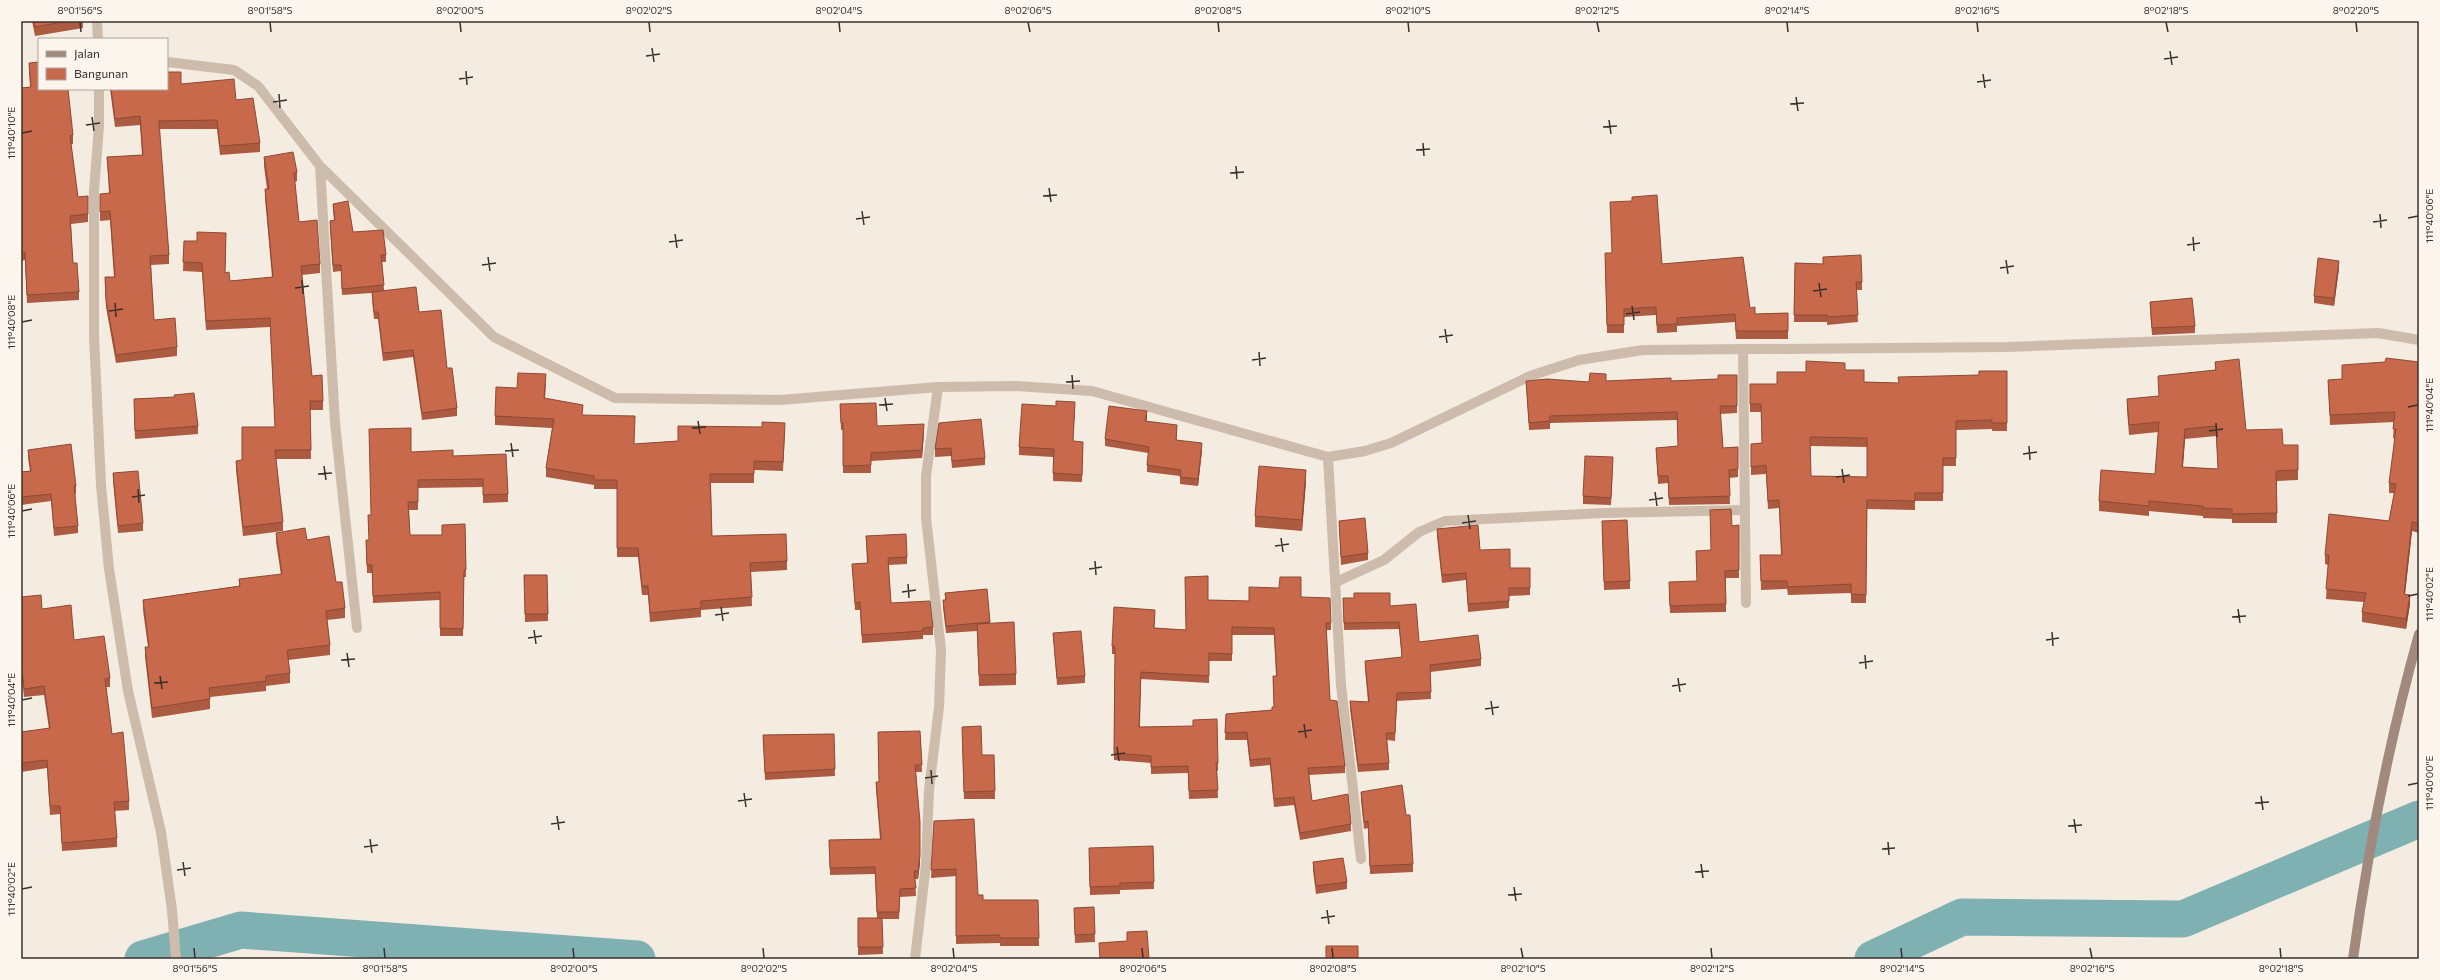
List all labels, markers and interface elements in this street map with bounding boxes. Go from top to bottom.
text: 8°01'56"S [58,4,103,16]
text: 8°01'58"S [248,4,293,16]
text: 8°02'00"S [436,4,484,16]
text: 8°02'02"S [626,4,672,16]
text: 8°02'04"S [816,4,863,16]
text: 8°02'06"S [1005,4,1052,16]
text: 8°02'08"S [1195,4,1242,16]
text: 8°02'10"S [1385,4,1431,16]
text: 8°02'12"S [1575,4,1619,16]
text: 8°02'14"S [1765,4,1809,16]
text: 8°02'16"S [1955,4,2000,16]
text: 8°02'18"S [2144,4,2189,16]
text: 8°02'20"S [2333,4,2379,16]
legend [38,38,168,90]
text: Jalan [74,46,100,61]
text: Bangunan [74,66,128,80]
text: 111°40'10"E [5,107,17,159]
text: 111°40'06"E [2423,189,2435,243]
text: 111°40'08"E [5,295,17,349]
text: 111°40'04"E [2423,378,2435,432]
text: 111°40'06"E [5,484,17,538]
text: 111°40'02"E [2423,567,2435,621]
text: 111°40'04"E [5,673,17,727]
text: 111°40'00"E [2423,756,2435,810]
text: 111°40'02"E [5,862,17,916]
text: 8°01'56"S [173,962,218,974]
text: 8°01'58"S [363,962,408,974]
text: 8°02'00"S [550,962,598,974]
text: 8°02'02"S [741,962,787,974]
text: 8°02'04"S [931,962,978,974]
text: 8°02'06"S [1120,962,1167,974]
text: 8°02'08"S [1310,962,1357,974]
text: 8°02'10"S [1500,962,1546,974]
text: 8°02'12"S [1690,962,1734,974]
text: 8°02'14"S [1880,962,1924,974]
text: 8°02'16"S [2070,962,2115,974]
text: 8°02'18"S [2259,962,2304,974]

